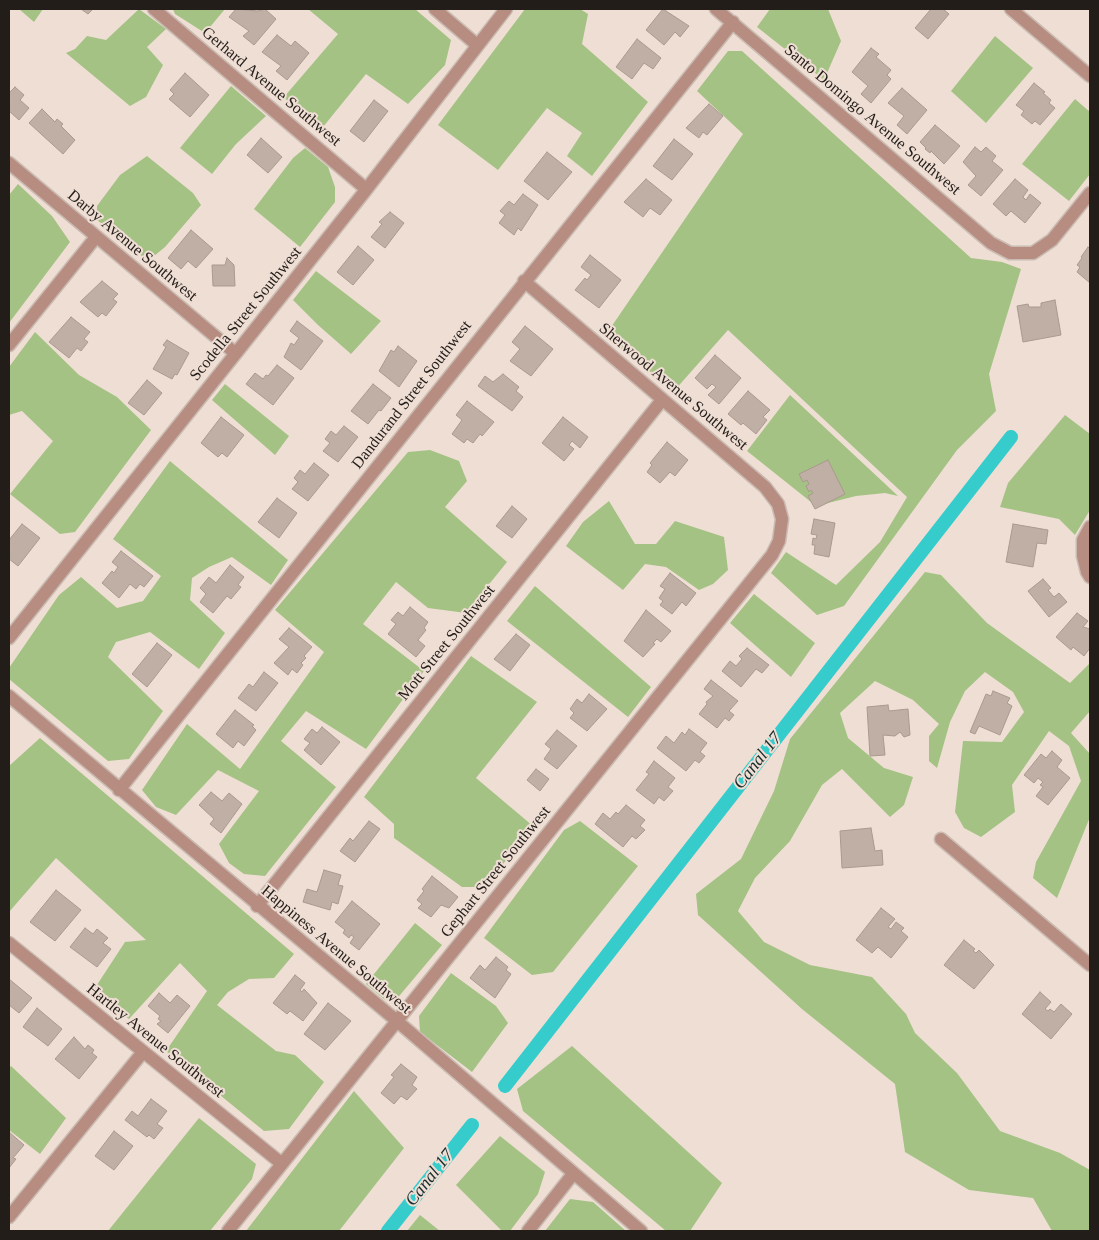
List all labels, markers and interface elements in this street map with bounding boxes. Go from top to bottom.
street label: Gerhard Avenue Southwest [198,23,344,151]
street label: Santo Domingo Avenue Southwest [780,41,964,199]
street label: Darby Avenue Southwest [63,186,201,306]
street label: Scodella Street Southwest [186,243,306,385]
street label: Dandurand Street Southwest [348,317,476,473]
street label: Sherwood Avenue Southwest [595,319,751,455]
street label: Mott Street Southwest [395,581,499,705]
water label: Canal 17 [729,728,787,794]
street label: Gephart Street Southwest [437,802,555,942]
street label: Happiness Avenue Southwest [257,882,415,1018]
street label: Hartley Avenue Southwest [82,980,228,1102]
water label: Canal 17 [401,1145,459,1211]

